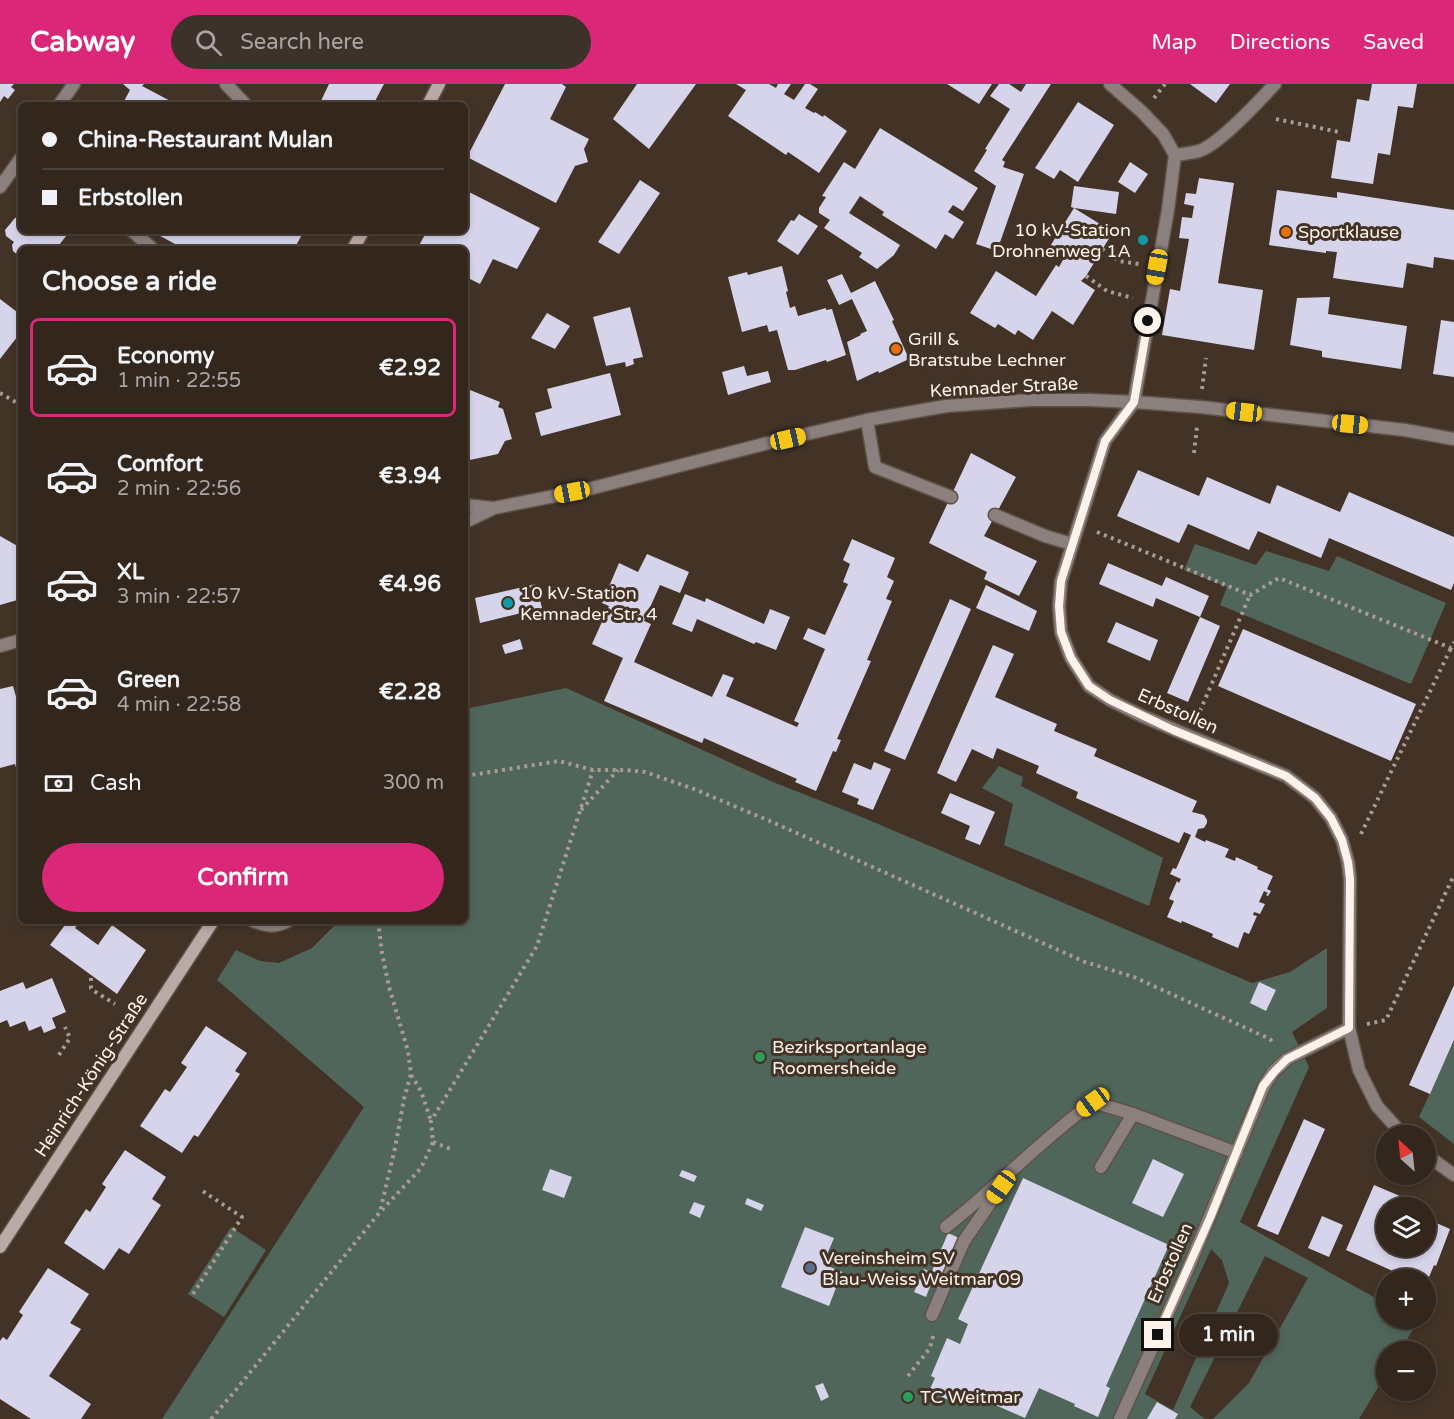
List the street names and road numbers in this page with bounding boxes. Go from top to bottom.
street label: Kemnader Straße [929,372,1079,402]
street label: Erbstollen [1134,683,1222,739]
street label: Heinrich-König-Straße [30,989,152,1161]
street label: Erbstollen [1142,1219,1198,1307]

